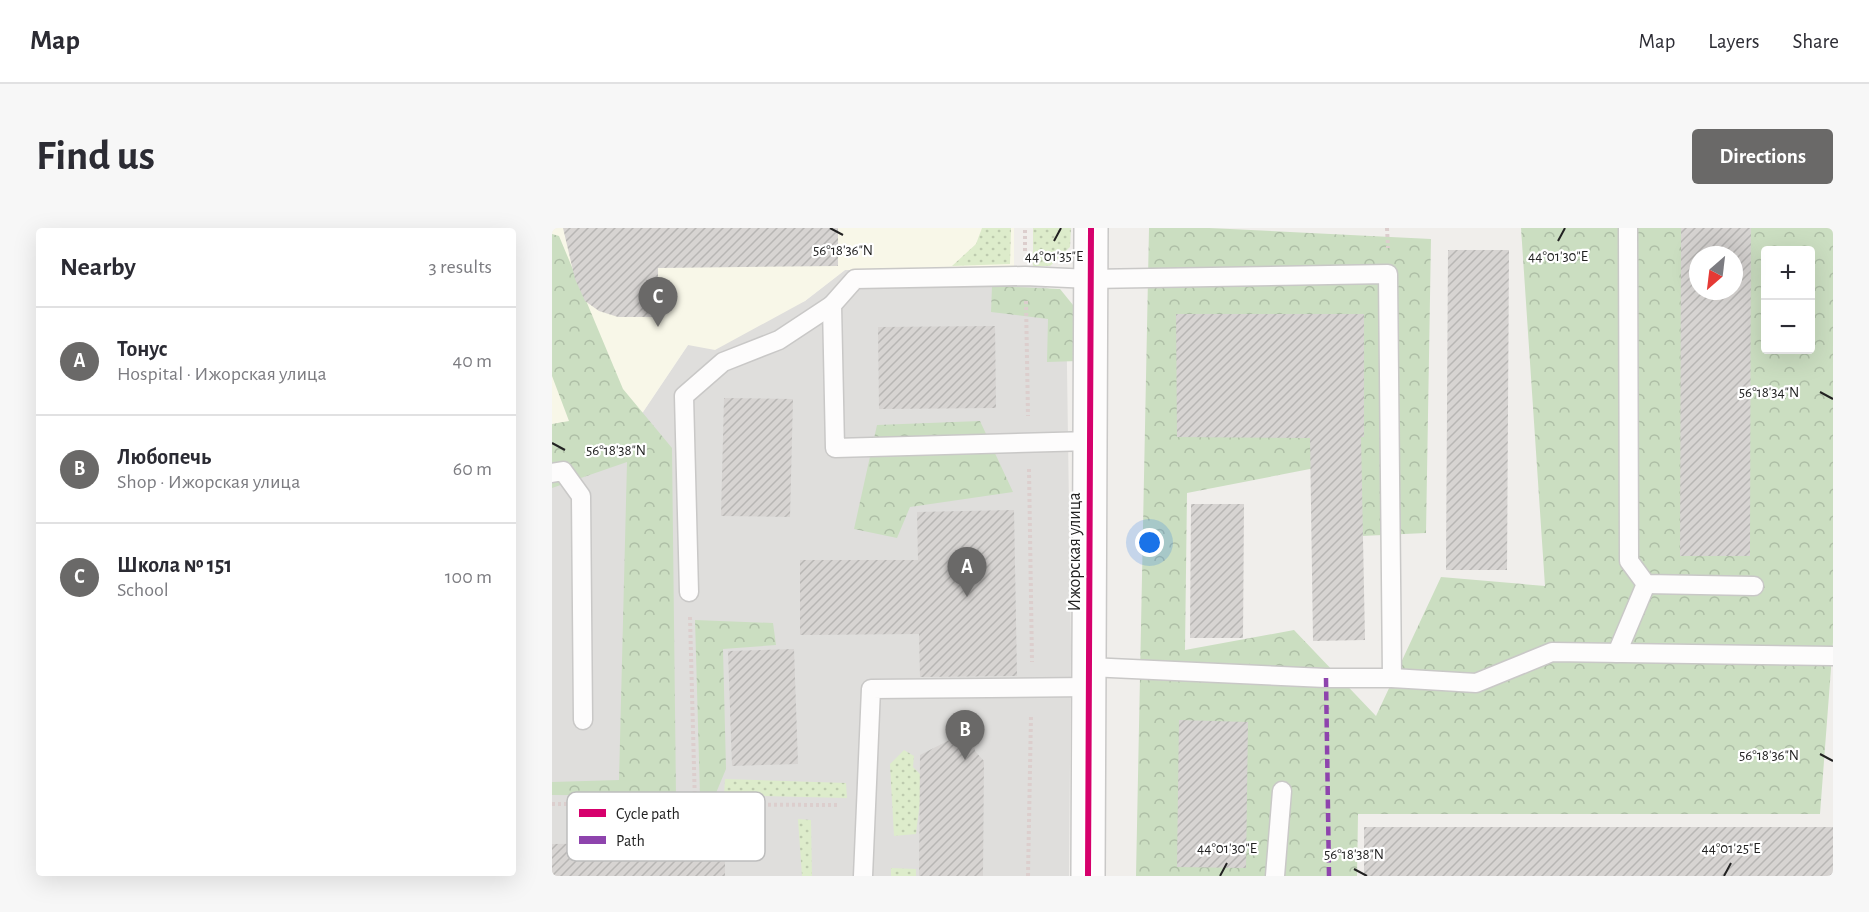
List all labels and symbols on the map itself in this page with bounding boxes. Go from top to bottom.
text: 56°18'36"N [813,243,873,258]
north arrow [1689,246,1743,300]
text: 44°01'35"E [1025,249,1083,264]
text: 44°01'30"E [1528,249,1588,264]
pin: C [638,278,678,327]
text: 56°18'34"N [1739,385,1799,400]
text: 56°18'38"N [586,443,646,458]
street label: Ижорская улица [1066,492,1084,612]
your location [1135,528,1164,557]
pin: A [948,548,986,597]
pin: B [946,710,984,760]
text: 56°18'36"N [1739,748,1799,763]
legend [567,792,765,861]
text: Cycle path [616,806,680,823]
text: Path [616,833,645,849]
text: 44°01'30"E [1197,841,1257,856]
text: 44°01'25"E [1702,841,1760,856]
text: 56°18'38"N [1324,847,1384,862]

